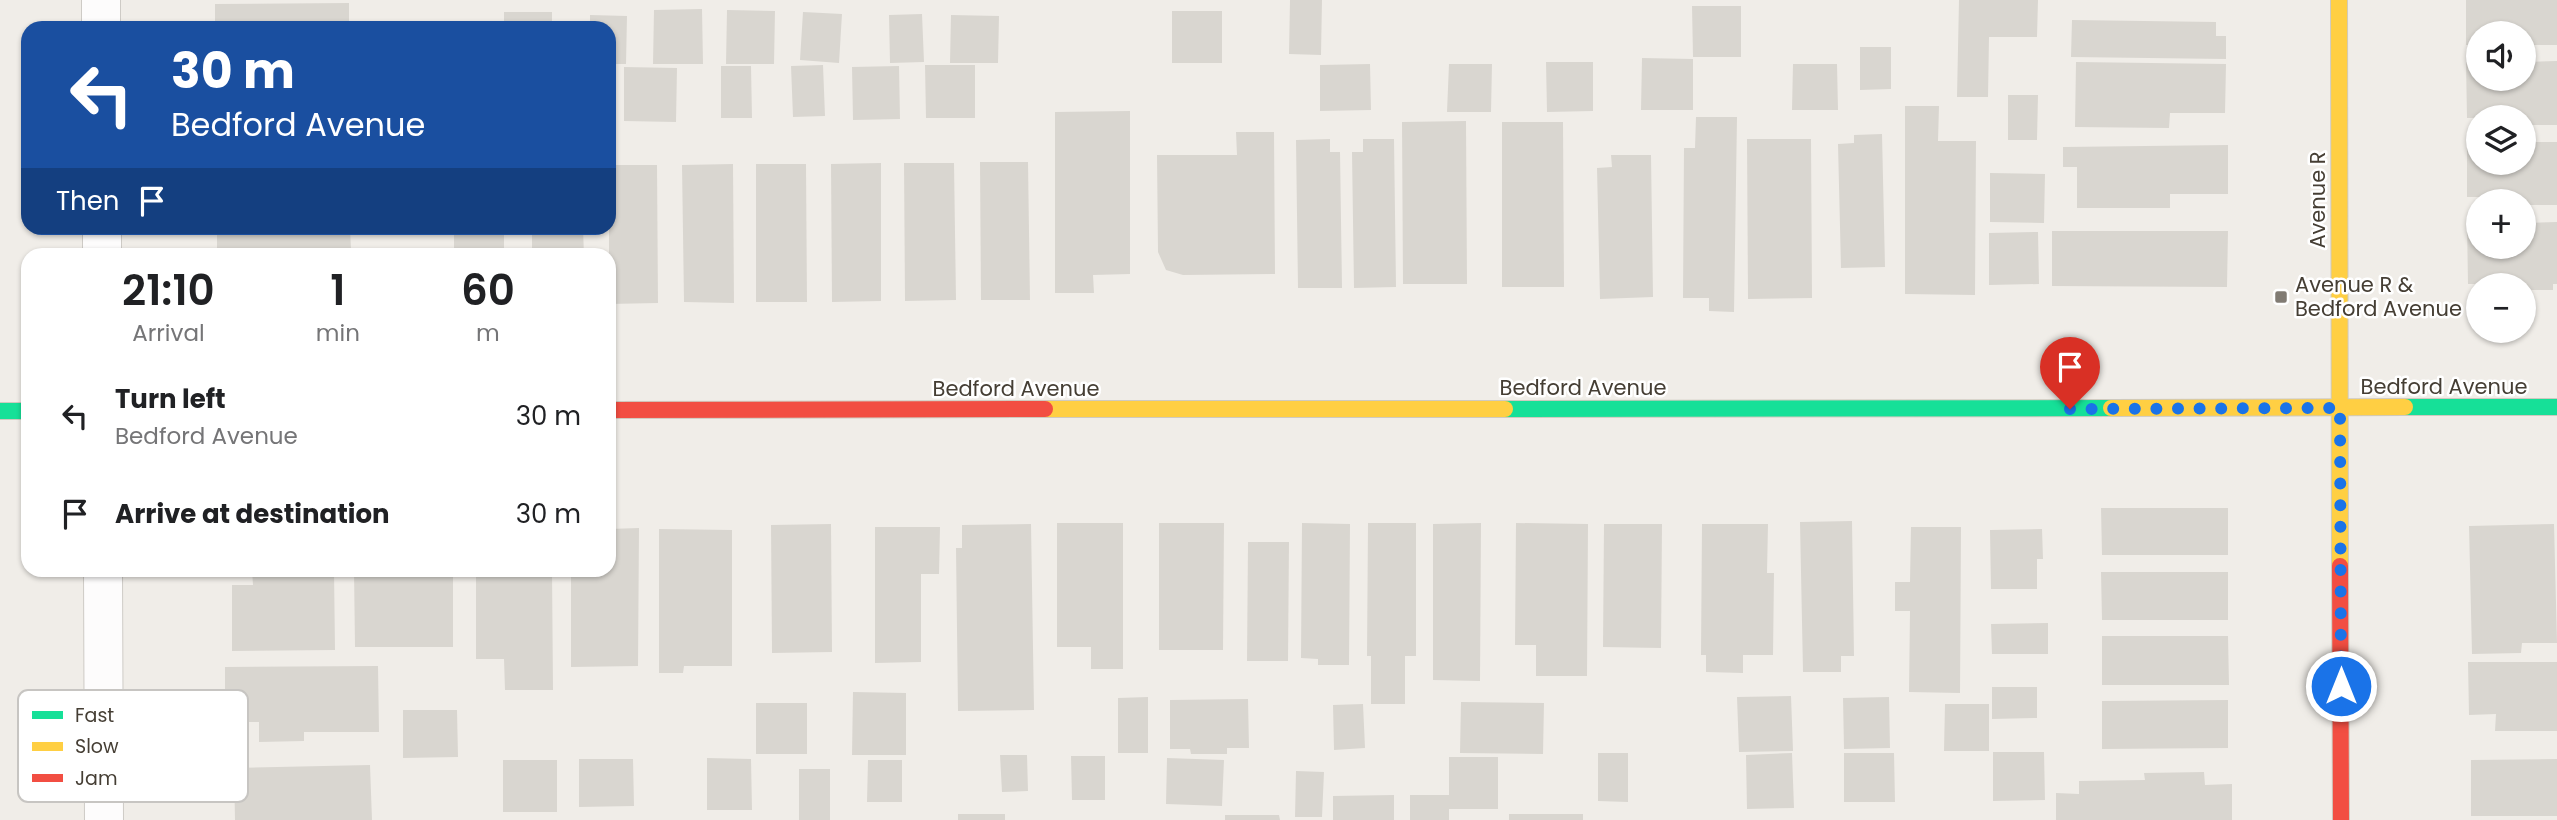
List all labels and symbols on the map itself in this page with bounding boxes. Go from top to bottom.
street label: Avenue R [2303,151,2332,249]
place label: Avenue R & Bedford Avenue [2295,270,2462,323]
marker: Avenue R & Bedford Avenue [2273,289,2289,305]
pin [2040,337,2100,409]
street label: Bedford Avenue [2361,372,2527,401]
street label: Bedford Avenue [1500,373,1666,402]
street label: Bedford Avenue [933,374,1099,403]
position arrow [2304,649,2378,723]
legend [18,690,248,802]
text: Fast [75,702,114,729]
text: Slow [75,733,119,760]
text: Jam [75,765,117,792]

